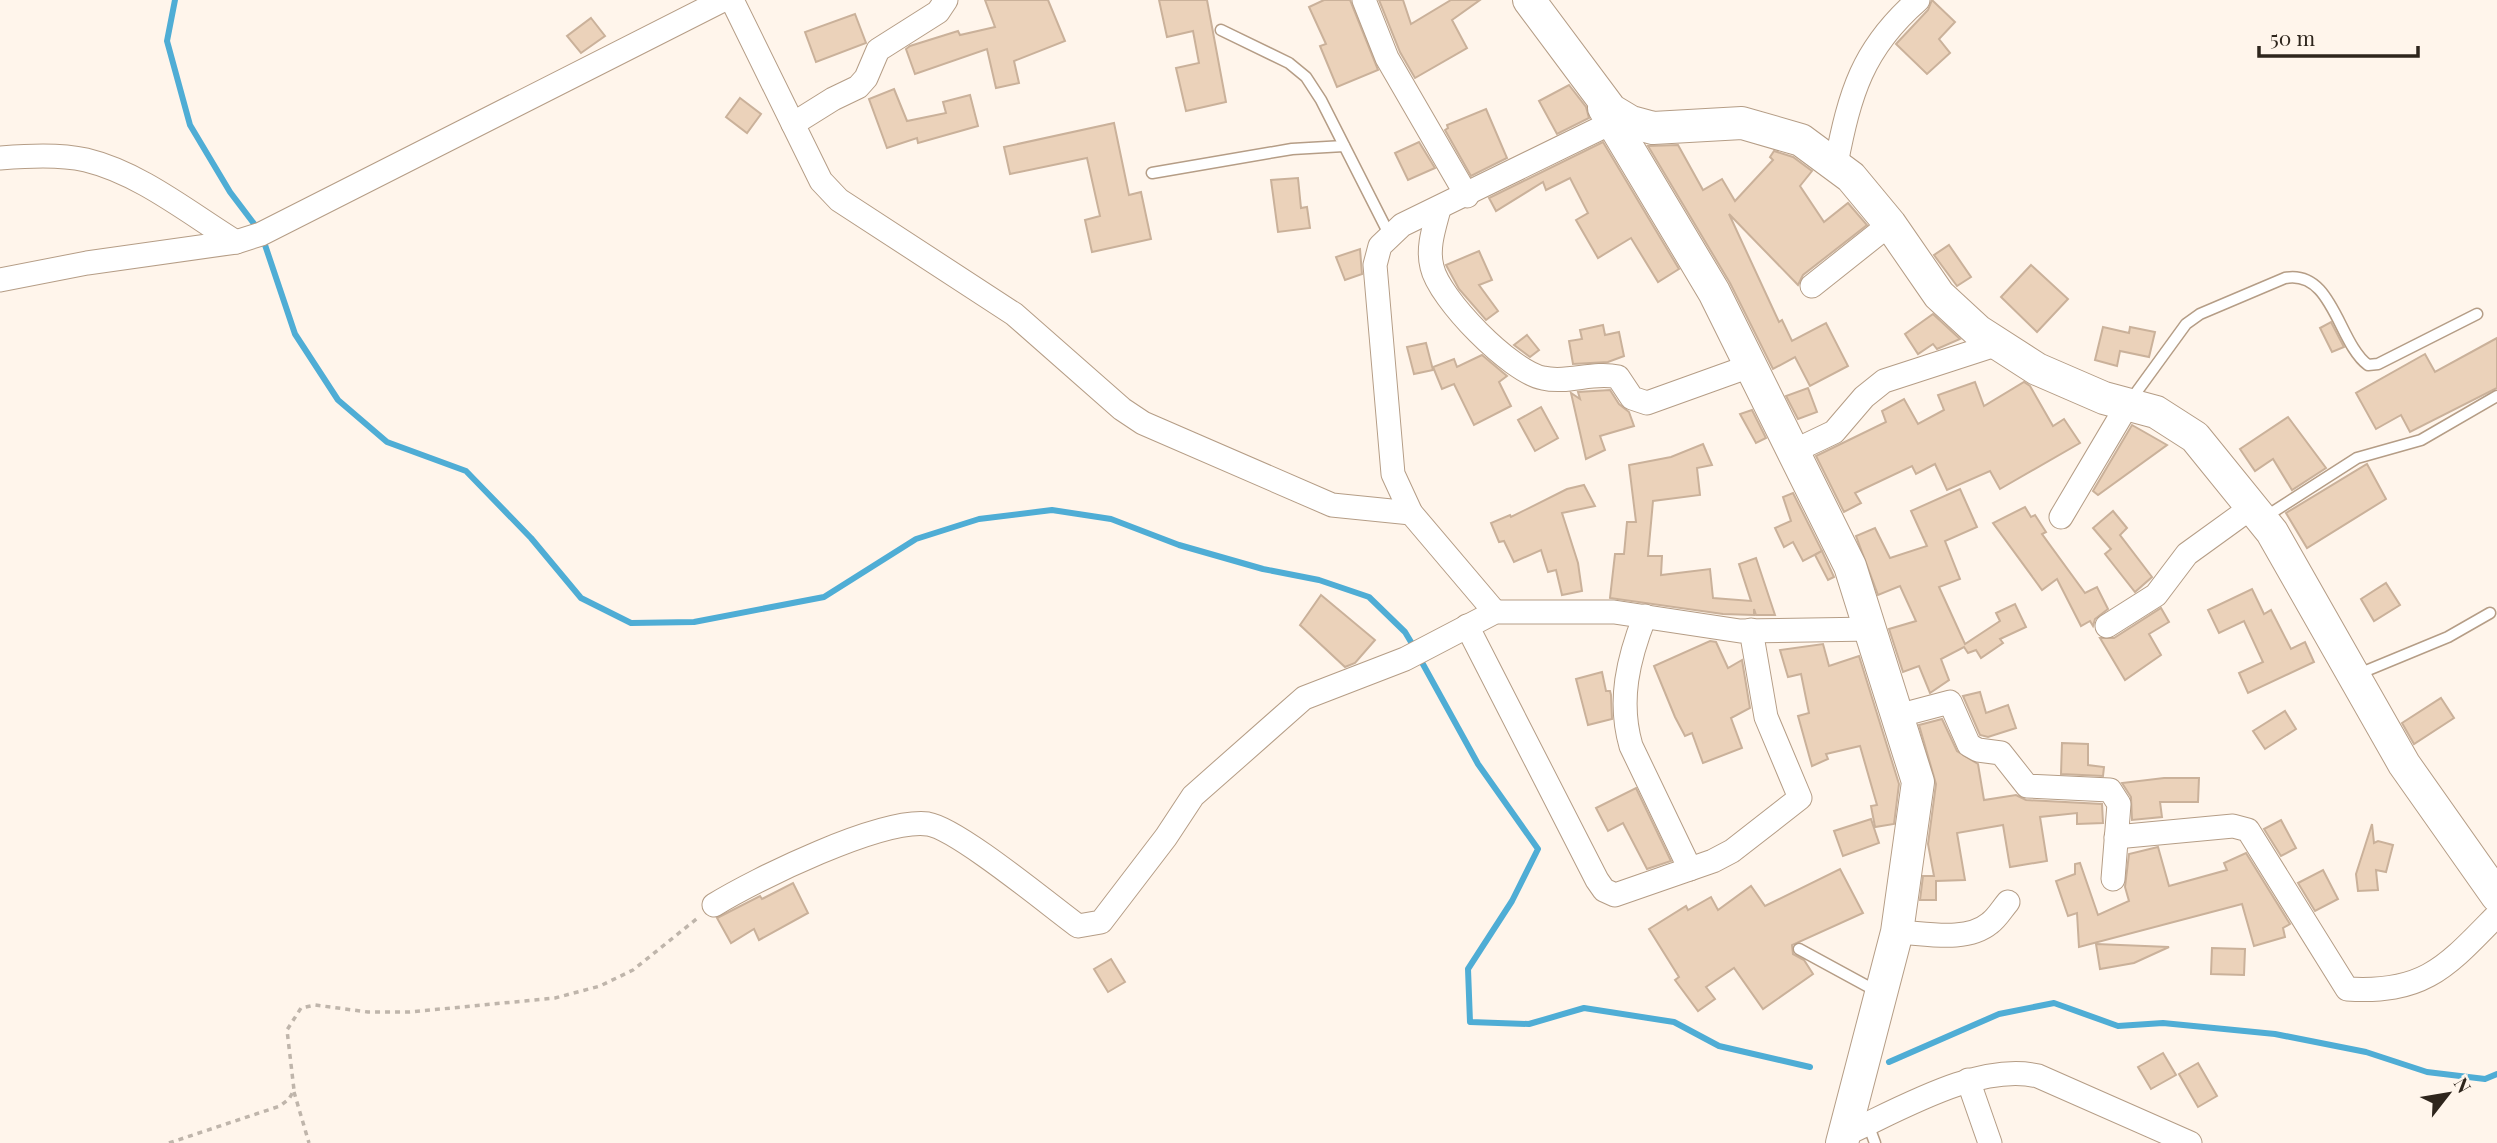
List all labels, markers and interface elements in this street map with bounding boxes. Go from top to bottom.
scale bar [2259,14,2418,58]
text: 50 m [2270,23,2316,51]
north arrow [2413,1059,2483,1129]
text: N [2449,1072,2478,1098]

